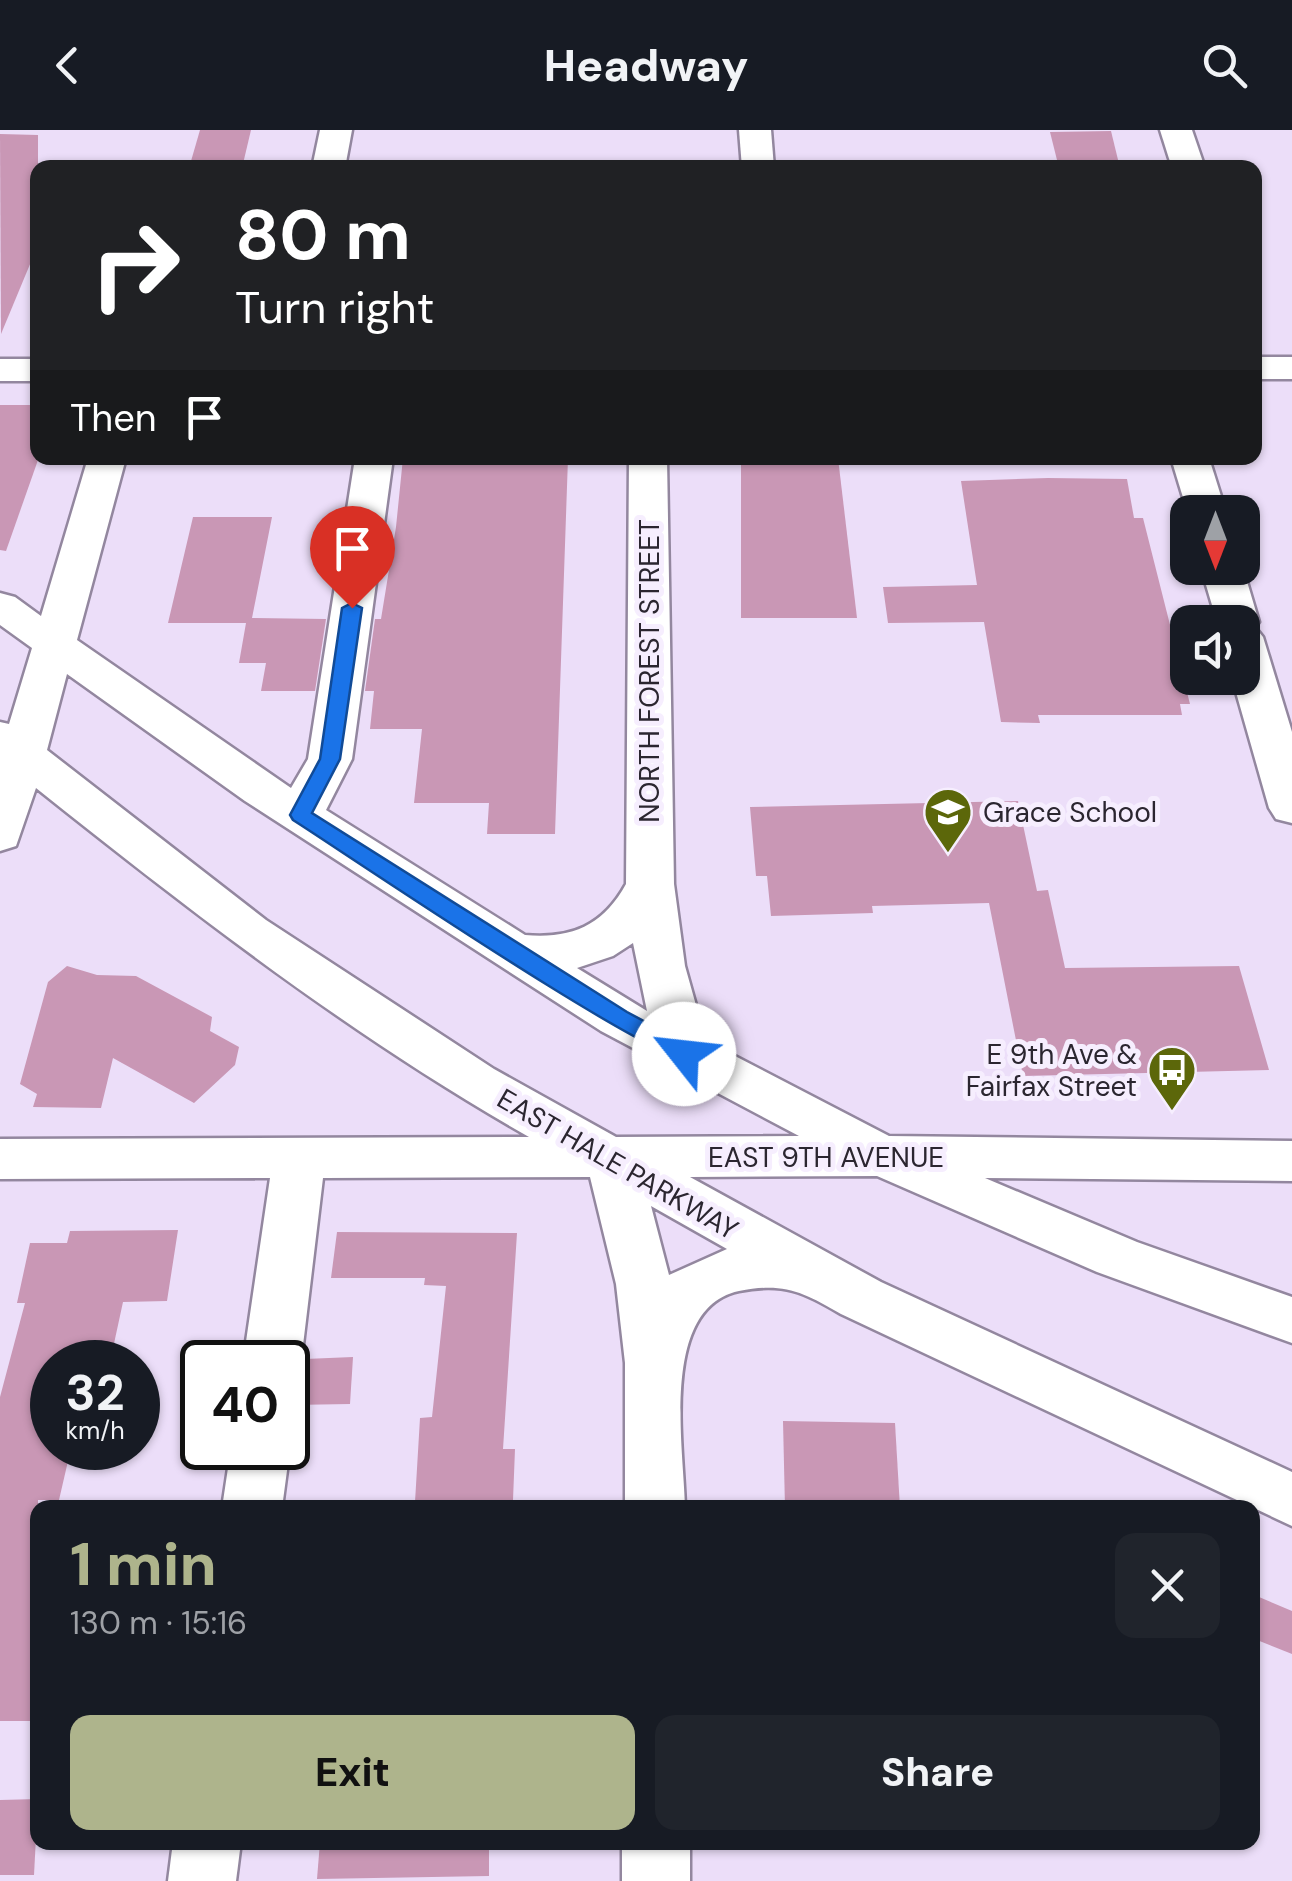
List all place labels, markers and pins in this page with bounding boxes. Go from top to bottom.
pin [310,506,395,609]
school or university icon: Grace School [922,786,974,854]
place label: Grace School [983,794,1157,831]
place label: E 9th Ave & Fairfax Street [966,1036,1137,1105]
bus stop icon: E 9th Ave & Fairfax Street [1146,1044,1198,1112]

